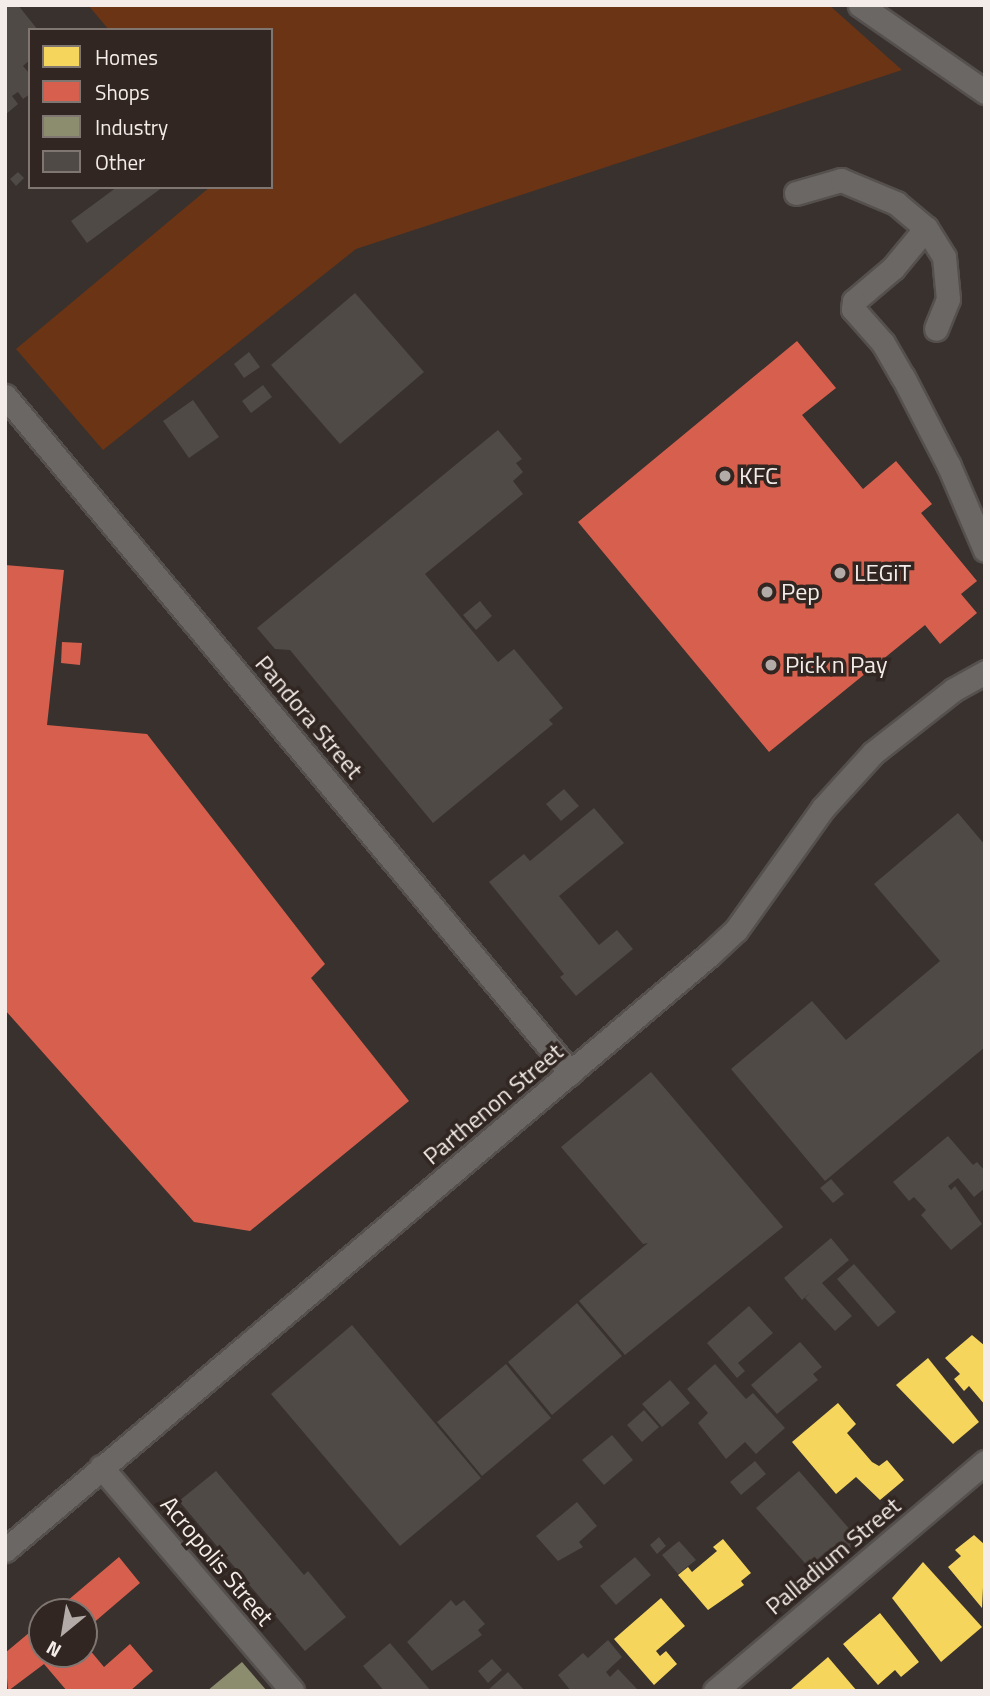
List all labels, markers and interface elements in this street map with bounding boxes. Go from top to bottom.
legend [28,28,273,189]
text: Homes [95,41,158,73]
text: Shops [95,76,150,108]
text: Industry [95,111,168,143]
text: Other [95,146,145,178]
place label: KFC [739,462,778,490]
marker: KFC [717,468,733,484]
place label: LEGiT [854,559,911,587]
marker: LEGiT [832,565,848,581]
place label: Pep [781,578,820,606]
marker: Pep [759,584,775,600]
street label: Pandora Street [249,650,369,784]
place label: Pick n Pay [785,651,888,679]
marker: Pick n Pay [763,657,779,673]
street label: Parthenon Street [417,1037,569,1171]
street label: Acropolis Street [155,1491,279,1631]
street label: Palladium Street [760,1491,906,1621]
north arrow [28,1598,98,1668]
text: N [40,1634,66,1666]

